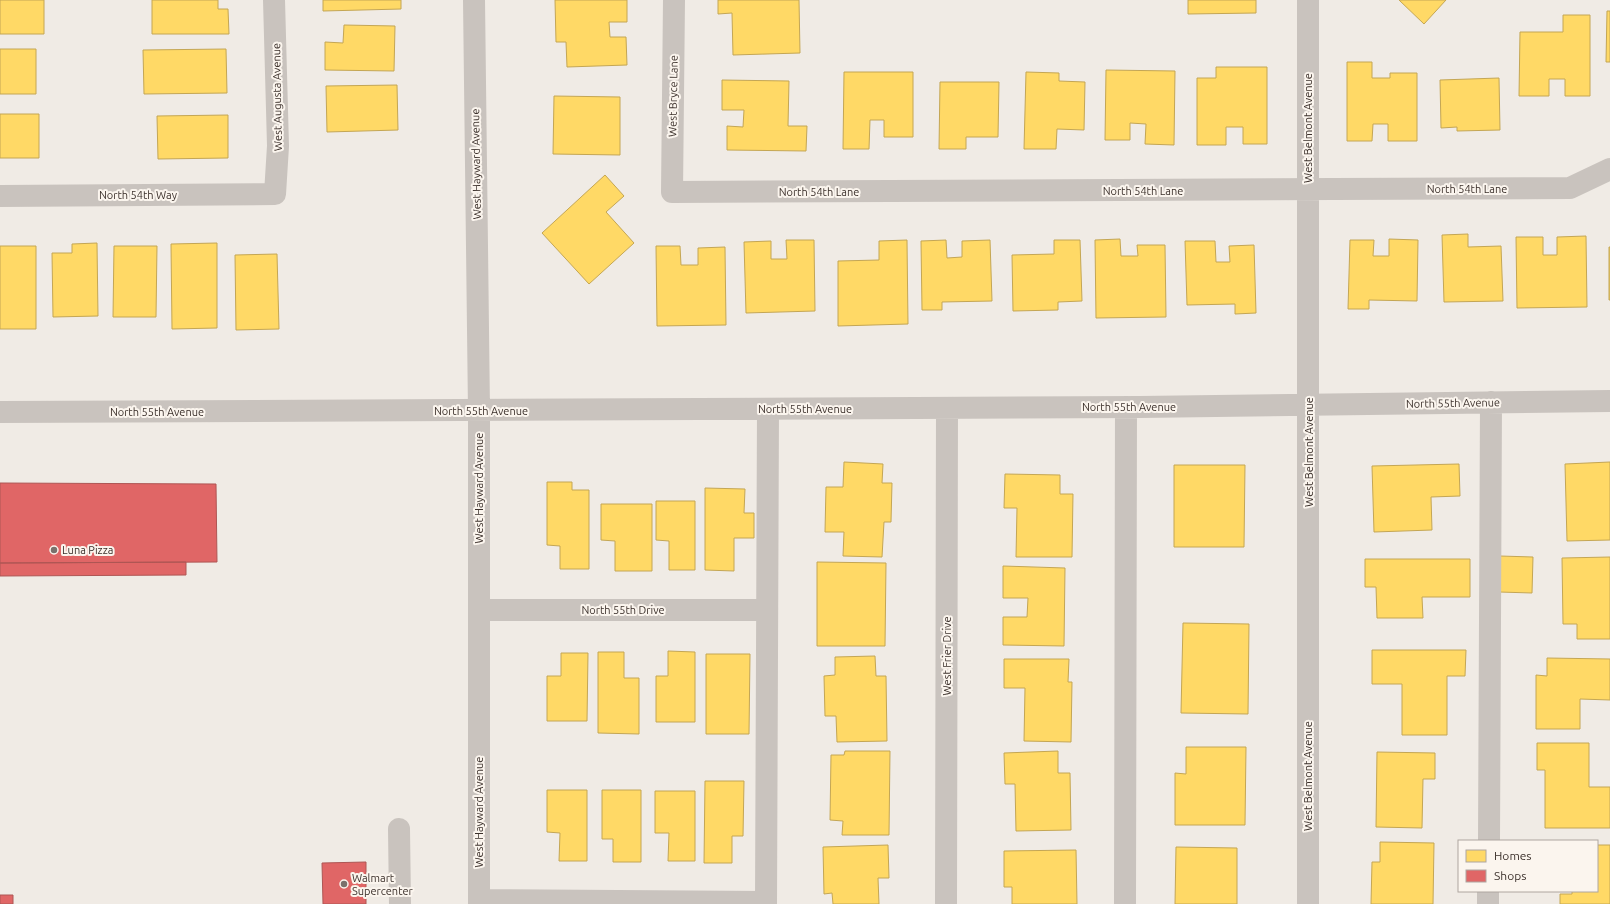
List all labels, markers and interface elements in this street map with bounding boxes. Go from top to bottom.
street label: West Augusta Avenue [270,43,284,151]
street label: West Bryce Lane [666,55,680,137]
street label: West Belmont Avenue [1302,73,1314,183]
street label: West Hayward Avenue [469,108,483,220]
street label: North 54th Lane [1427,183,1507,195]
street label: North 54th Lane [1103,185,1183,197]
street label: North 54th Lane [779,186,859,198]
street label: North 54th Way [99,189,178,201]
street label: North 55th Avenue [1406,396,1500,410]
street label: West Belmont Avenue [1303,397,1315,507]
street label: North 55th Avenue [1082,401,1176,413]
street label: North 55th Avenue [758,403,852,415]
street label: North 55th Avenue [434,405,528,417]
street label: North 55th Avenue [110,406,204,418]
street label: West Hayward Avenue [473,433,485,543]
place label: Luna Pizza [62,544,113,556]
marker: Luna Pizza [49,545,59,555]
street label: North 55th Drive [581,604,665,616]
street label: West Frier Drive [941,617,953,695]
street label: West Belmont Avenue [1302,721,1314,831]
street label: West Hayward Avenue [473,757,485,867]
legend [1458,840,1598,892]
text: Homes [1494,849,1532,862]
text: Shops [1494,869,1526,882]
place label: Walmart Supercenter [352,872,414,897]
marker: Walmart Supercenter [339,879,349,889]

